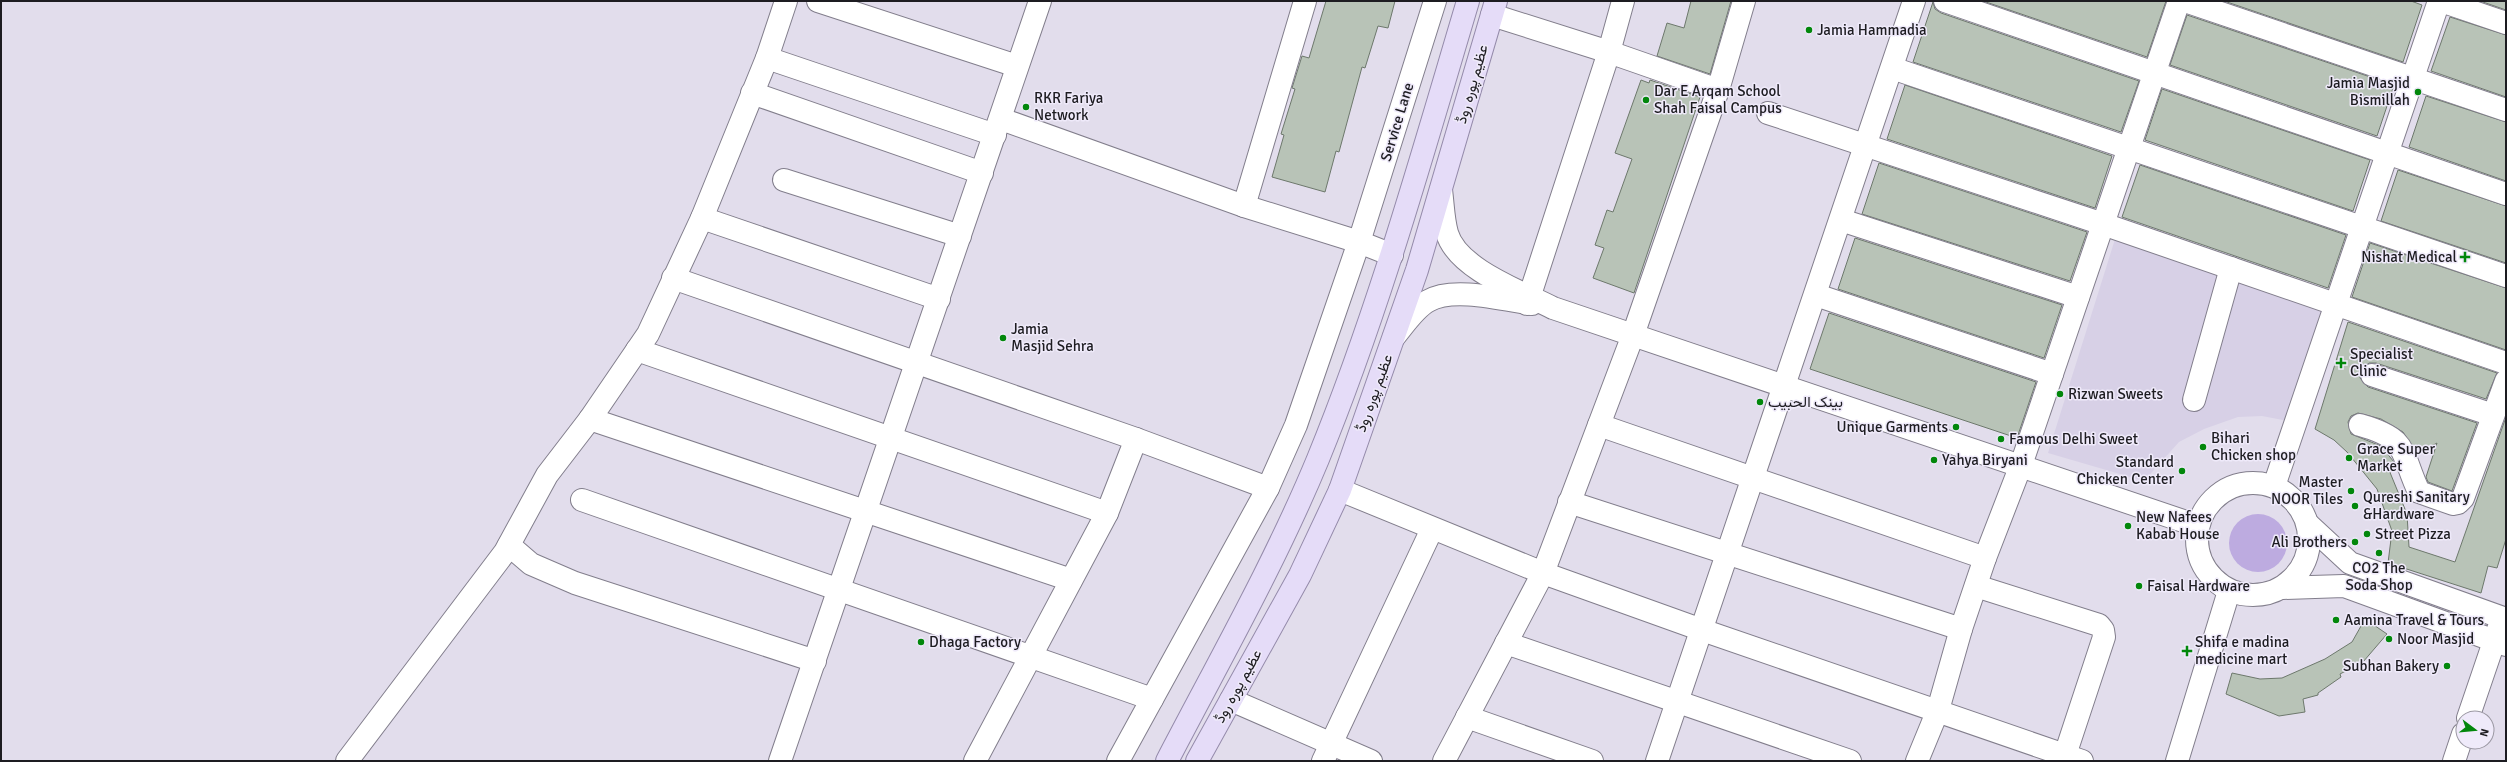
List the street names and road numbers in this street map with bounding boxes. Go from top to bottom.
street label: عظیم پورہ روڈ [1452,42,1493,126]
street label: Service Lane [1377,81,1417,163]
street label: عظیم پورہ روڈ [1352,352,1397,435]
street label: عظیم پورہ روڈ [1210,646,1267,726]

